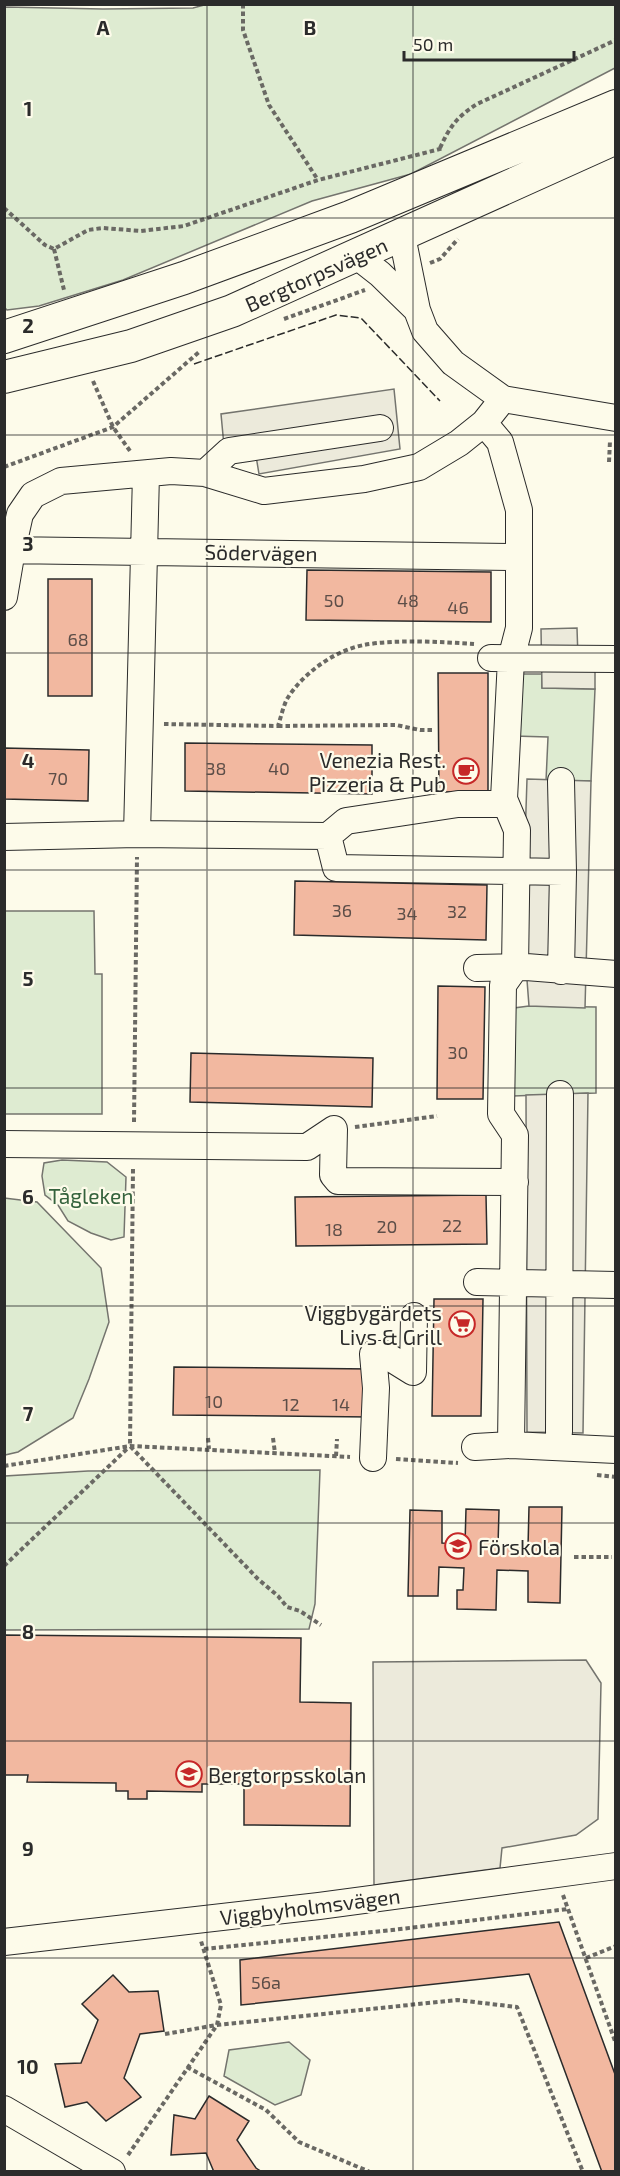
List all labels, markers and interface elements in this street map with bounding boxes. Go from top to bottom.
text: A [96,15,110,39]
text: B [304,15,316,39]
scale bar [404,24,574,62]
text: 50 m [413,33,453,55]
text: 1 [24,96,32,120]
street label: Bergtorpsvägen [241,231,391,317]
text: 2 [22,313,34,337]
text: 3 [22,531,34,555]
street label: Södervägen [204,539,318,565]
house number: 50 [324,589,344,611]
house number: 48 [397,589,419,611]
house number: 46 [447,596,469,618]
house number: 68 [67,628,89,650]
place label: Venezia Rest. Pizzeria & Pub [309,747,446,796]
text: 4 [22,748,35,772]
cafe icon: Venezia Rest. Pizzeria & Pub [451,756,481,786]
house number: 38 [206,757,226,779]
house number: 40 [268,757,290,779]
house number: 70 [48,767,68,789]
house number: 36 [332,899,352,921]
house number: 32 [447,900,467,922]
house number: 34 [396,902,418,924]
text: 5 [22,966,34,990]
house number: 30 [448,1041,468,1063]
park label: Tågleken [49,1183,133,1208]
text: 6 [22,1184,34,1208]
house number: 22 [442,1214,462,1236]
house number: 20 [377,1215,397,1237]
house number: 18 [325,1218,343,1240]
place label: Viggbygärdets Livs & Grill [304,1300,443,1349]
supermarket icon: Viggbygärdets Livs & Grill [447,1309,477,1339]
house number: 10 [205,1390,223,1412]
house number: 12 [282,1393,300,1415]
house number: 14 [332,1393,350,1415]
text: 7 [23,1401,34,1425]
school or university icon: Förskola [443,1531,473,1561]
place label: Förskola [478,1534,560,1559]
text: 8 [22,1619,34,1643]
school or university icon: Bergtorpsskolan [174,1759,204,1789]
place label: Bergtorpsskolan [208,1762,367,1787]
text: 9 [22,1836,34,1860]
street label: Viggbyholmsvägen [218,1883,402,1929]
house number: 56a [251,1971,281,1993]
text: 10 [17,2054,39,2078]

